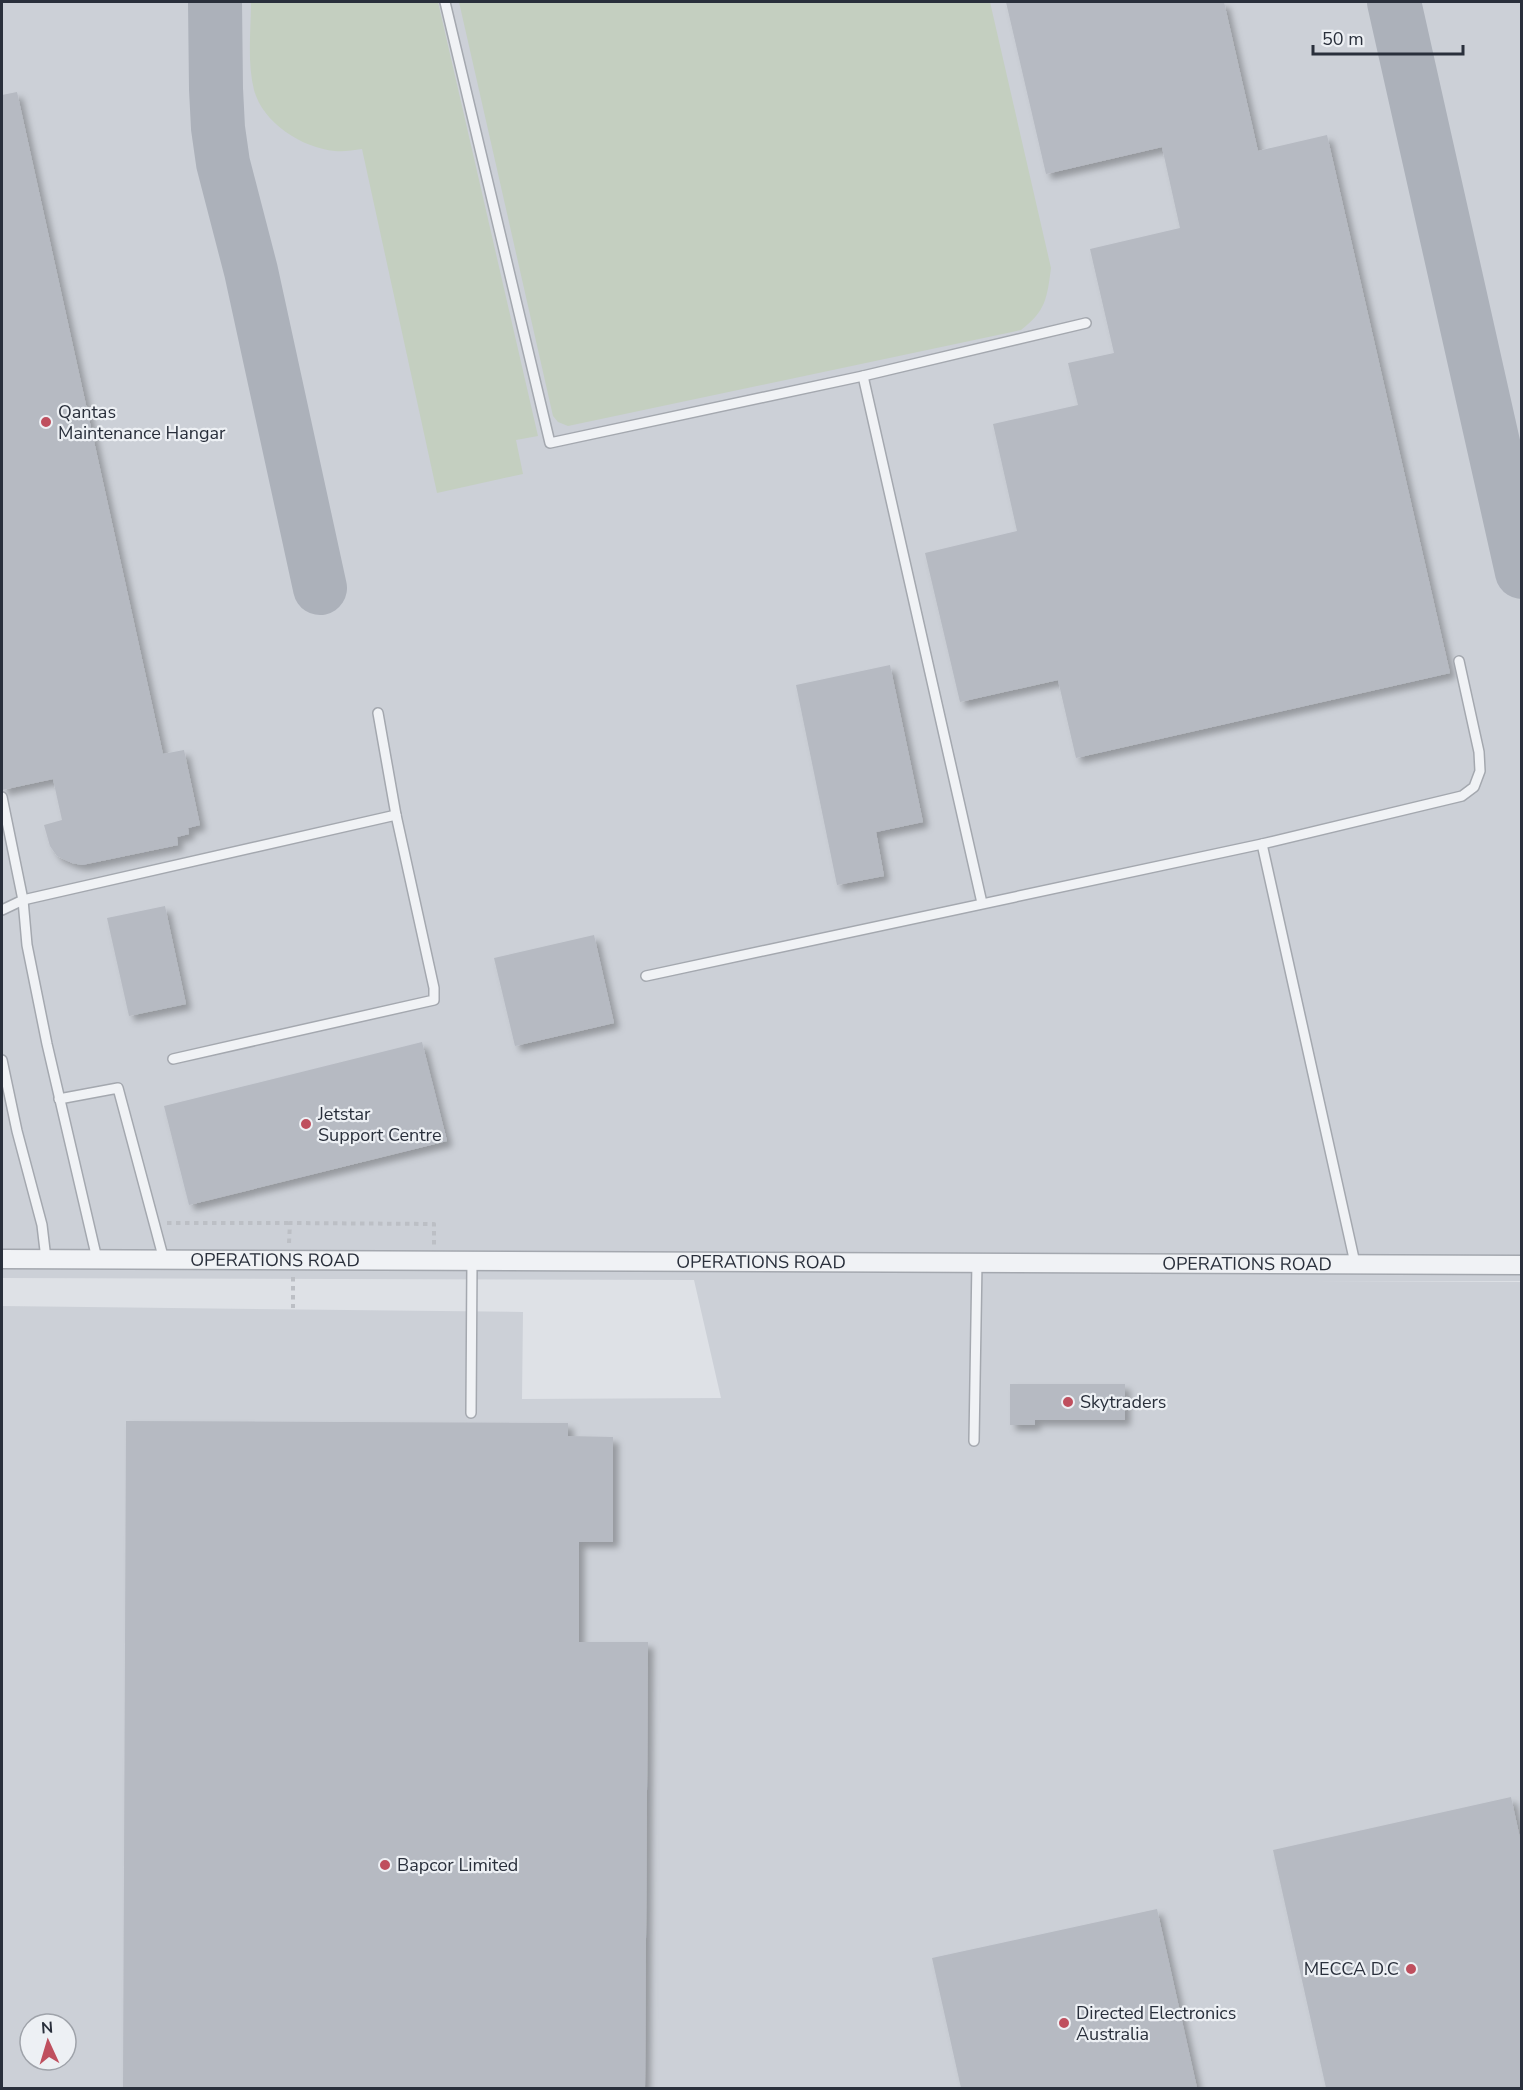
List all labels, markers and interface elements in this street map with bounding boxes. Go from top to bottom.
scale bar [1313,18,1463,56]
text: 50 m [1322,27,1364,51]
place label: Qantas Maintenance Hangar [58,400,226,445]
marker: Qantas Maintenance Hangar [39,415,53,429]
place label: Jetstar Support Centre [317,1102,442,1147]
marker: Jetstar Support Centre [299,1117,313,1131]
street label: OPERATIONS ROAD [190,1248,360,1272]
street label: OPERATIONS ROAD [676,1250,846,1274]
street label: OPERATIONS ROAD [1162,1252,1332,1276]
place label: Skytraders [1080,1390,1166,1414]
marker: Skytraders [1061,1395,1075,1409]
place label: Bapcor Limited [397,1853,518,1877]
marker: Bapcor Limited [378,1858,392,1872]
place label: MECCA D.C [1304,1957,1399,1981]
marker: MECCA D.C [1404,1962,1418,1976]
place label: Directed Electronics Australia [1076,2001,1236,2046]
north arrow [18,2012,78,2072]
marker: Directed Electronics Australia [1057,2016,1071,2030]
text: N [40,2017,54,2039]

